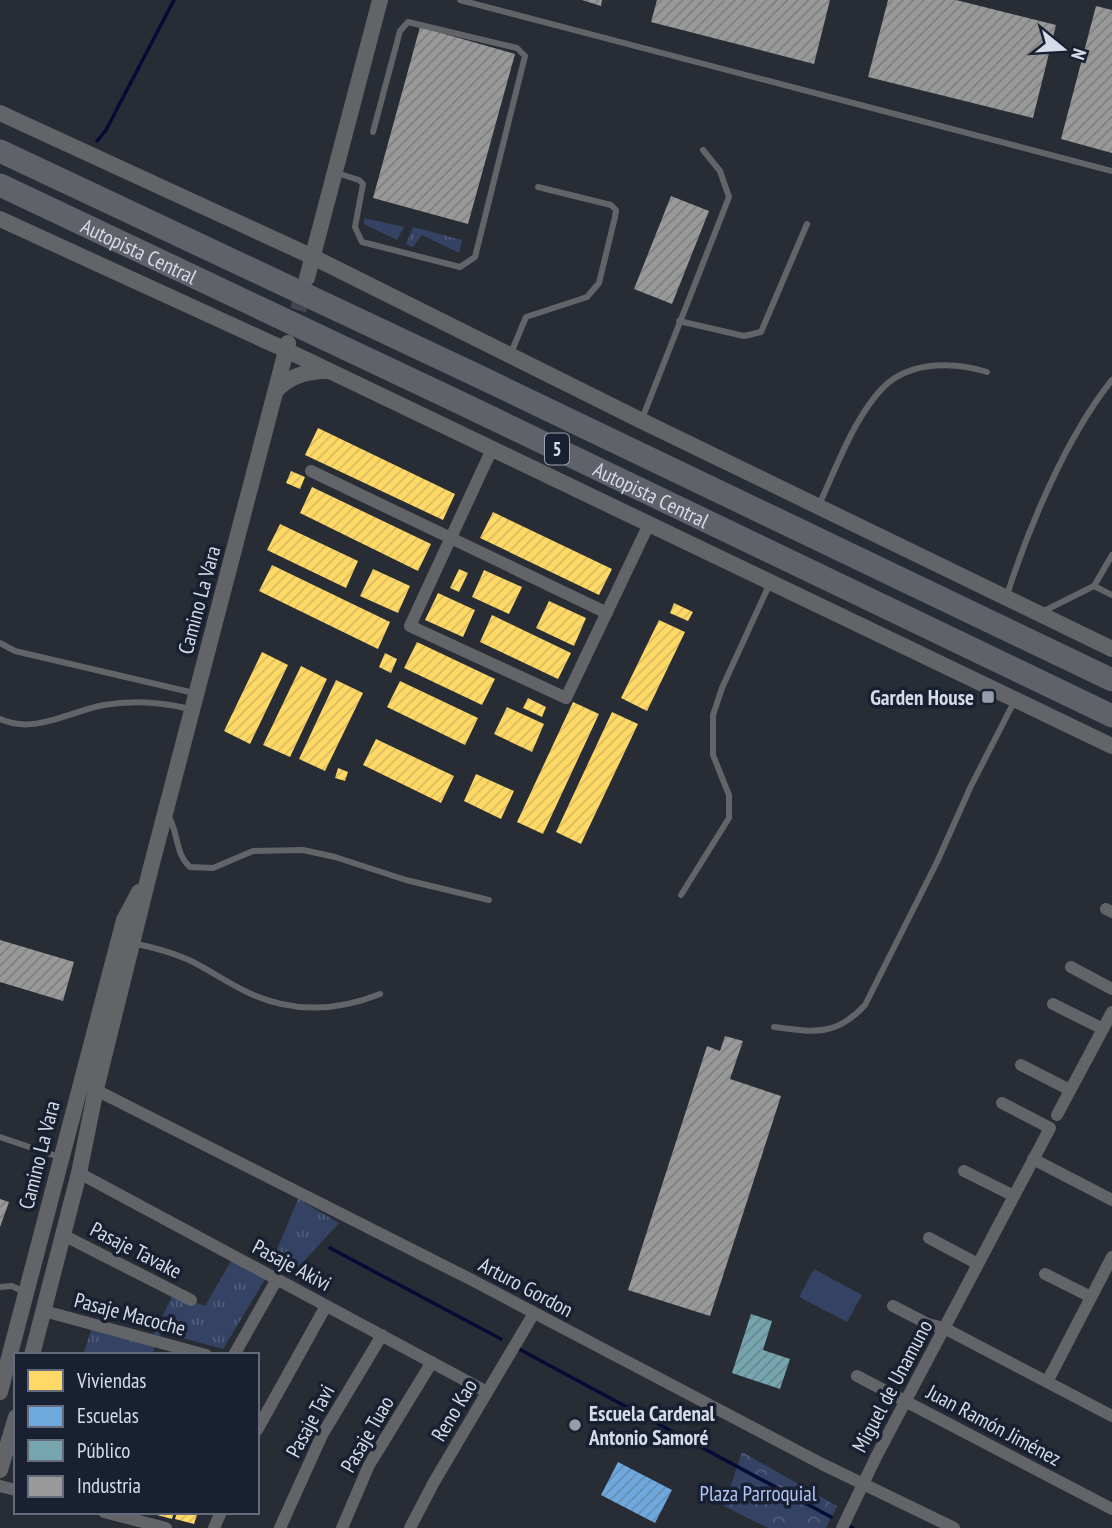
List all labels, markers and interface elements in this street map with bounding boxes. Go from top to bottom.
north arrow [1028,14,1098,84]
text: N [1066,46,1092,63]
street label: Autopista Central [77,212,202,290]
road number: 5 [545,433,569,464]
street label: Autopista Central [589,455,713,534]
street label: Camino La Vara [172,543,226,657]
place label: Garden House [870,684,974,711]
marker: Garden House [980,689,996,705]
street label: Camino La Vara [12,1098,66,1212]
street label: Pasaje Tavake [86,1215,186,1285]
street label: Pasaje Akivi [248,1233,336,1297]
street label: Arturo Gordon [474,1251,578,1323]
street label: Pasaje Macoche [72,1286,188,1342]
street label: Miguel de Unamuno [846,1315,938,1457]
legend [14,1353,259,1514]
text: Viviendas [76,1367,146,1394]
street label: Reno Kao [425,1374,483,1446]
street label: Juan Ramón Jiménez [921,1378,1066,1472]
street label: Pasaje Tavi [280,1380,340,1462]
street label: Pasaje Tuao [334,1391,400,1477]
place label: Escuela Cardenal Antonio Samoré [588,1400,716,1451]
text: Escuelas [77,1402,139,1429]
marker: Escuela Cardenal Antonio Samoré [567,1417,583,1433]
text: Público [77,1437,130,1464]
text: Industria [77,1472,141,1499]
park label: Plaza Parroquial [699,1480,817,1507]

